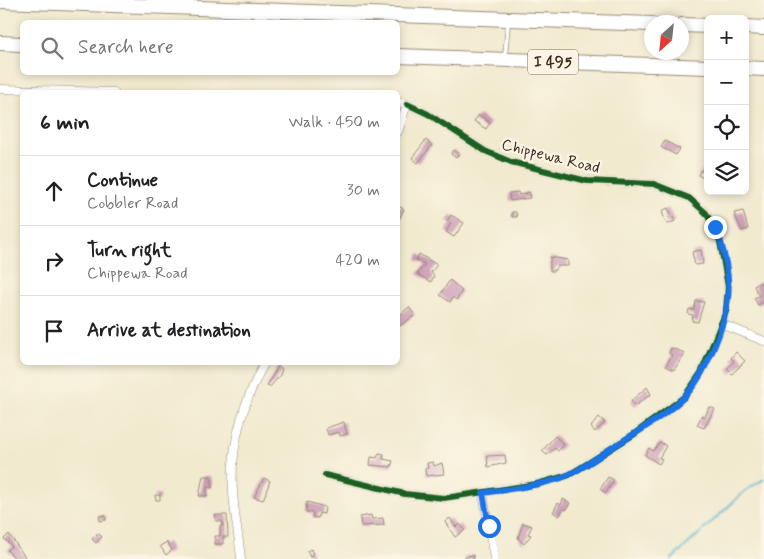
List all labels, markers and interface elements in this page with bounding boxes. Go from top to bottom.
north arrow [644,15,689,60]
map controls [704,15,749,195]
button: + [704,15,749,60]
search box [20,20,400,75]
icon: search [38,34,66,62]
text: Search here [78,35,174,60]
road number: I 495 [528,50,578,74]
button: − [704,60,749,105]
button: locate [704,105,749,150]
text: 6 min [40,109,90,137]
text: Walk · 450 m [289,112,380,133]
street label: Chippewa Road [499,134,602,179]
button: layers [704,150,749,195]
text: Continue [87,168,158,193]
icon: ahead [40,177,68,205]
text: 30 m [347,180,380,201]
text: Cobbler Road [87,193,178,214]
route end [704,216,727,239]
text: Turn right [87,238,171,263]
icon: right [40,247,68,275]
text: 420 m [336,250,380,271]
text: Chippewa Road [87,263,188,284]
icon: arrive [40,317,68,345]
text: Arrive at destination [87,318,251,343]
route start [478,515,501,538]

